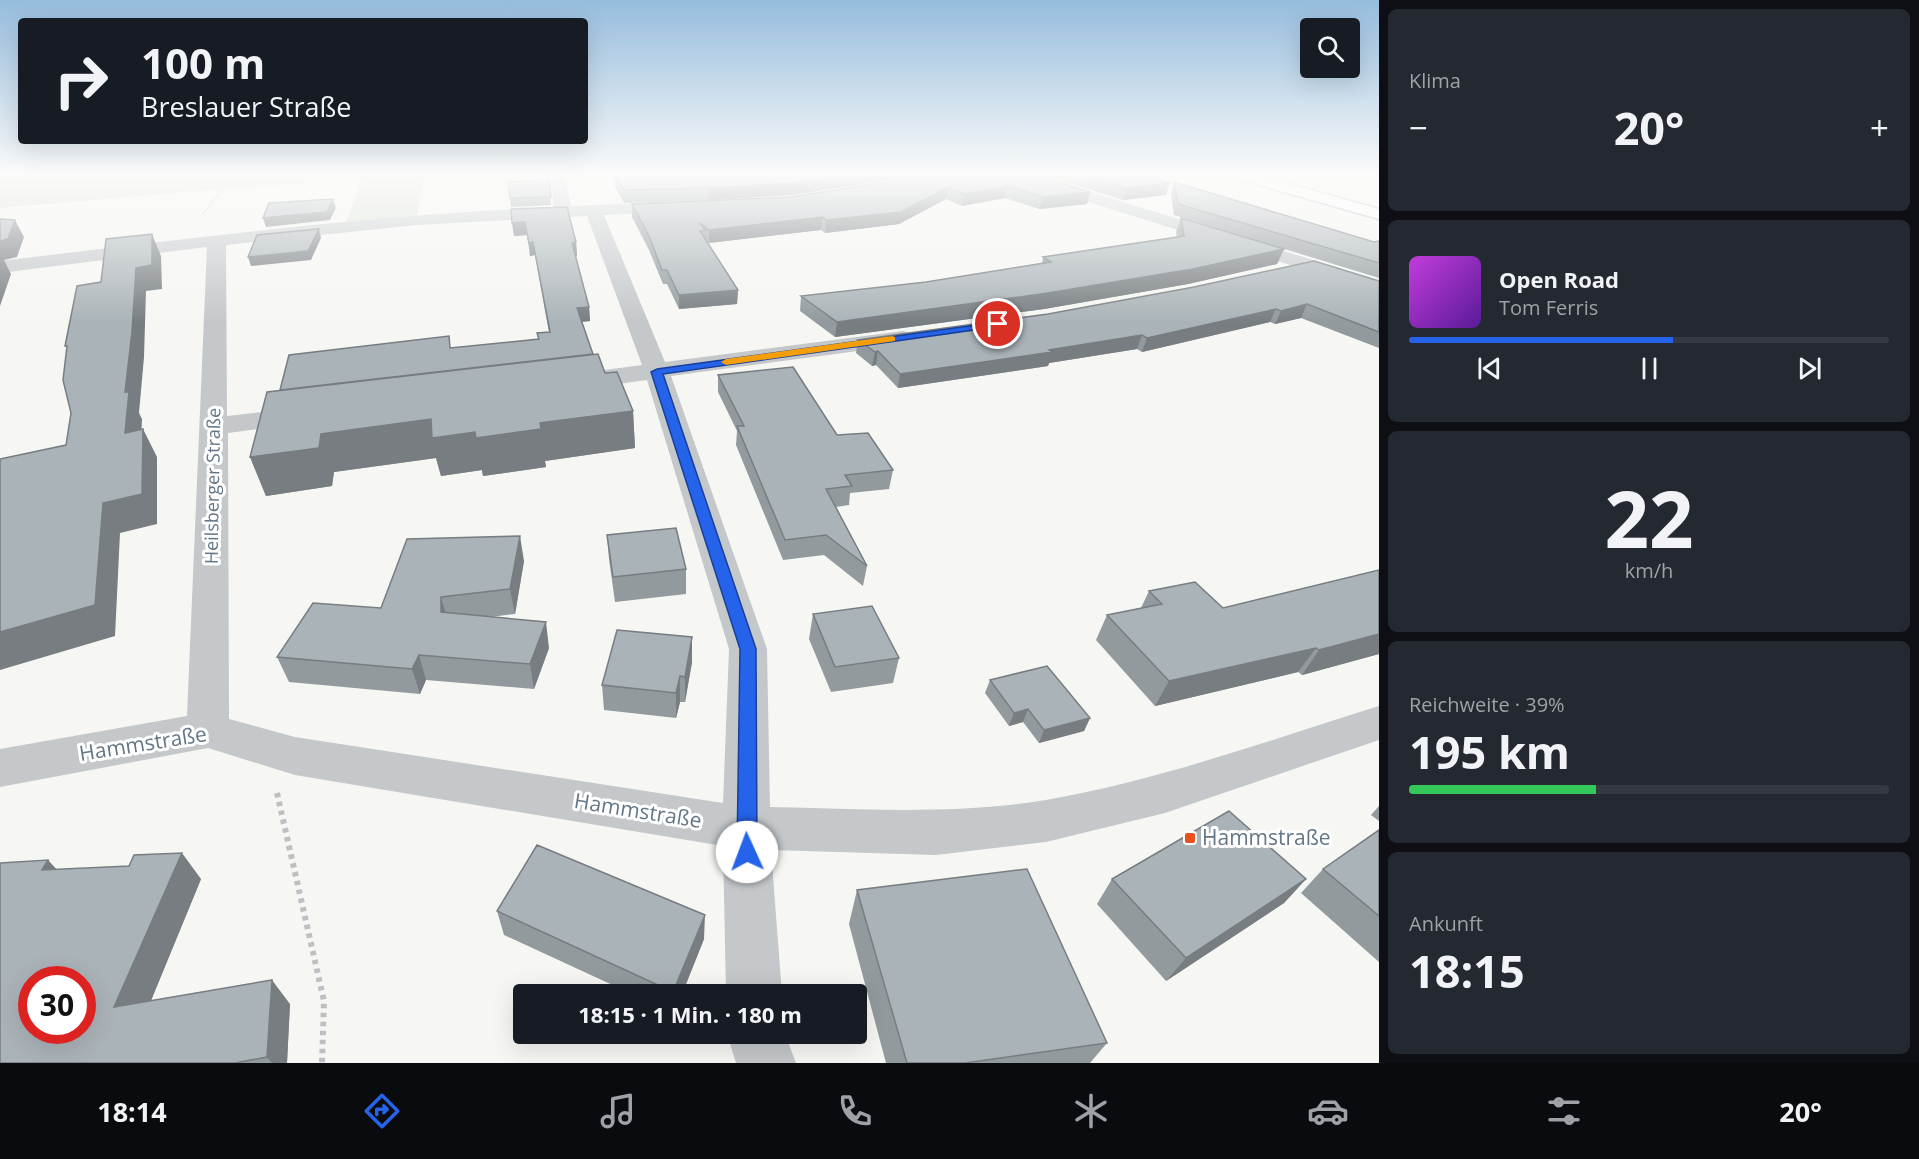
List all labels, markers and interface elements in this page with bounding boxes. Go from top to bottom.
map controls [1300,18,1360,78]
button: search [1300,18,1360,78]
text: 100 m [141,34,265,91]
icon: right [42,42,120,120]
text: Klima [1409,67,1461,94]
text: Breslauer Straße [141,88,352,125]
text: 20° [1614,97,1684,158]
text: − [1409,105,1428,150]
text: + [1870,105,1889,150]
text: Open Road [1499,264,1619,294]
text: Tom Ferris [1499,294,1598,321]
pin [972,298,1023,349]
icon: arrive [981,307,1014,340]
icon: previous [1473,352,1506,385]
icon: pause [1633,352,1666,385]
icon: next [1793,352,1826,385]
street label: Heilsberger Straße [199,408,225,564]
text: 22 [1604,465,1694,571]
text: km/h [1625,557,1673,584]
text: Reichweite · 39% [1409,691,1565,718]
street label: Hammstraße [77,719,209,767]
text: 195 km [1409,721,1570,782]
street label: Hammstraße [572,786,704,834]
position arrow [715,820,779,884]
place label: Hammstraße [1202,823,1331,851]
marker: Hammstraße [1183,831,1197,845]
text: Ankunft [1409,910,1483,937]
text: 18:15 [1409,940,1525,1001]
speed limit sign: 30 [18,966,96,1044]
text: 18:15 · 1 Min. · 180 m [578,999,802,1029]
icon: directions [361,1090,403,1132]
icon: music [597,1090,639,1132]
icon: phone [834,1090,876,1132]
icon: climate [1070,1090,1112,1132]
icon: car [1307,1090,1349,1132]
icon: filters [1543,1090,1585,1132]
text: 18:14 [97,1093,167,1130]
text: 20° [1779,1093,1822,1130]

